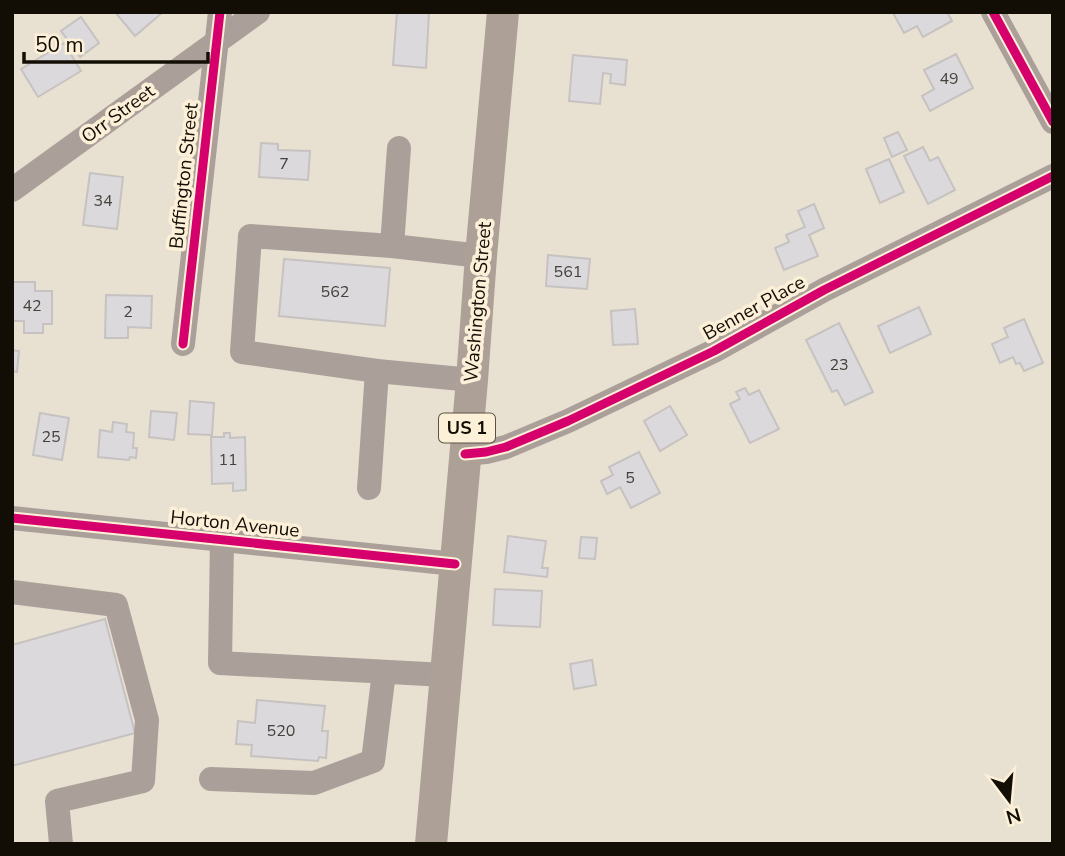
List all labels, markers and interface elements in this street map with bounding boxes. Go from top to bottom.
scale bar [24,21,208,65]
text: 50 m [35,31,84,59]
house number: 49 [939,68,959,90]
street label: Orr Street [76,78,160,149]
street label: Buffington Street [163,101,205,250]
house number: 7 [279,153,289,175]
house number: 34 [93,190,113,212]
street label: Washington Street [458,220,498,383]
house number: 561 [554,261,582,283]
street label: Benner Place [698,269,810,347]
house number: 562 [321,281,349,303]
house number: 42 [22,295,42,317]
house number: 2 [123,301,133,323]
house number: 23 [829,354,849,376]
road number: US 1 [439,414,495,442]
house number: 25 [41,426,61,448]
house number: 11 [218,449,238,471]
house number: 5 [625,467,635,489]
street label: Horton Avenue [169,504,301,544]
house number: 520 [267,720,295,742]
north arrow [974,765,1044,835]
text: N [1003,801,1024,830]

